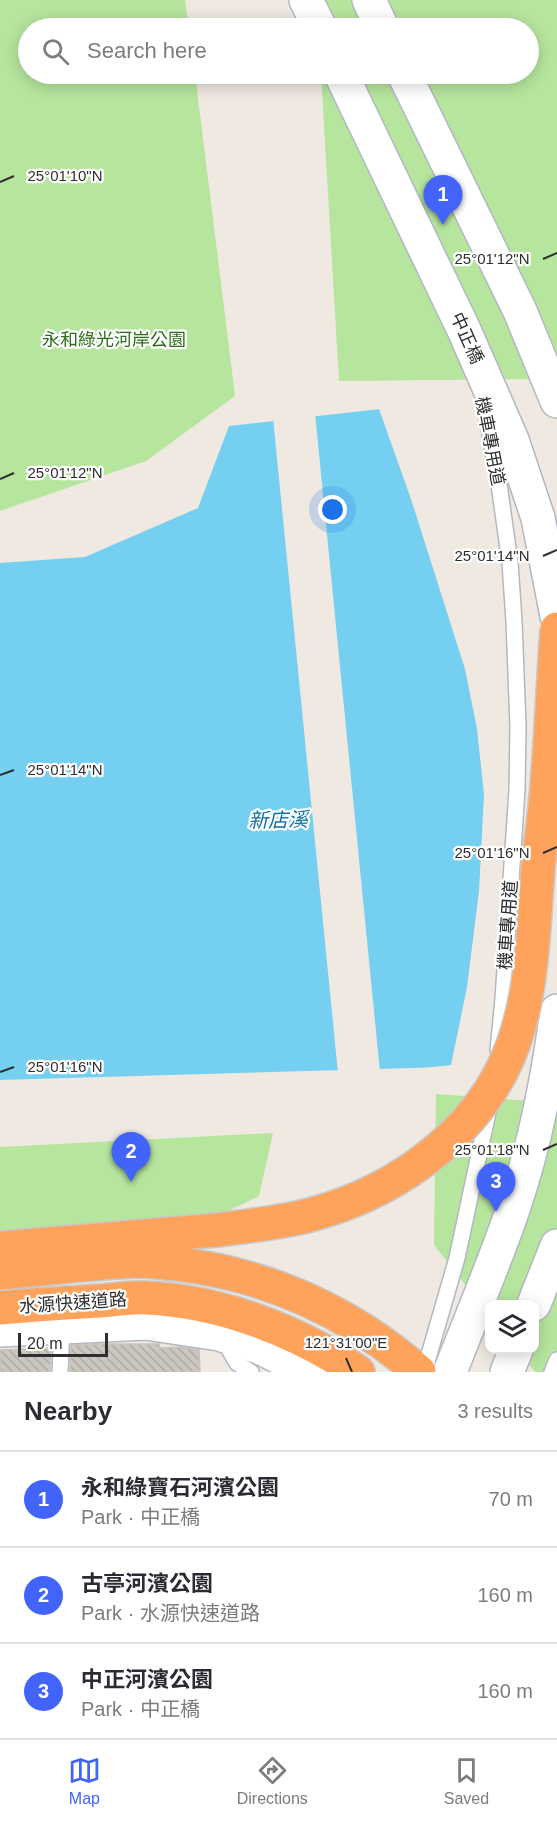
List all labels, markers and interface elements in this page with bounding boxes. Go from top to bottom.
search box [18,18,539,84]
icon: search [39,35,72,68]
text: Search here [87,38,207,63]
text: 25°01'10"N [27,167,103,184]
pin: 1 [424,176,462,225]
text: 25°01'12"N [454,250,530,267]
street label: 中正橋 [447,309,487,367]
park label: 永和綠光河岸公園 [42,330,186,350]
street label: 機車專用道 [472,395,508,487]
text: 25°01'12"N [27,464,103,481]
your location [318,495,347,524]
text: 25°01'14"N [454,547,530,564]
text: 25°01'14"N [27,761,103,778]
water label: 新店溪 [248,808,311,832]
text: 25°01'16"N [454,844,530,861]
street label: 機車專用道 [495,879,521,971]
text: 25°01'16"N [27,1058,103,1075]
pin: 2 [112,1132,150,1182]
text: 25°01'18"N [454,1141,530,1158]
pin: 3 [476,1162,516,1212]
street label: 水源快速道路 [18,1289,128,1317]
map controls [485,1300,539,1354]
button: layers [485,1300,539,1354]
scale bar [18,1330,108,1358]
text: 121°31'00"E [305,1334,387,1351]
text: 20 m [27,1335,63,1352]
text: Nearby [24,1396,112,1426]
text: 3 results [457,1400,533,1422]
text: 永和綠寶石河濱公園 [81,1475,279,1500]
text: 1 [38,1488,49,1510]
text: 70 m [489,1488,533,1510]
text: Park · 中正橋 [81,1506,200,1528]
text: 古亭河濱公園 [81,1571,213,1596]
text: 2 [38,1584,49,1606]
text: 160 m [477,1584,533,1606]
text: Park · 水源快速道路 [81,1602,260,1624]
text: 中正河濱公園 [81,1667,213,1692]
text: 3 [38,1680,49,1702]
text: 160 m [477,1680,533,1702]
text: Park · 中正橋 [81,1698,200,1720]
tab: Map [68,1754,101,1808]
tab: Directions [237,1754,308,1808]
tab: Saved [444,1754,489,1808]

